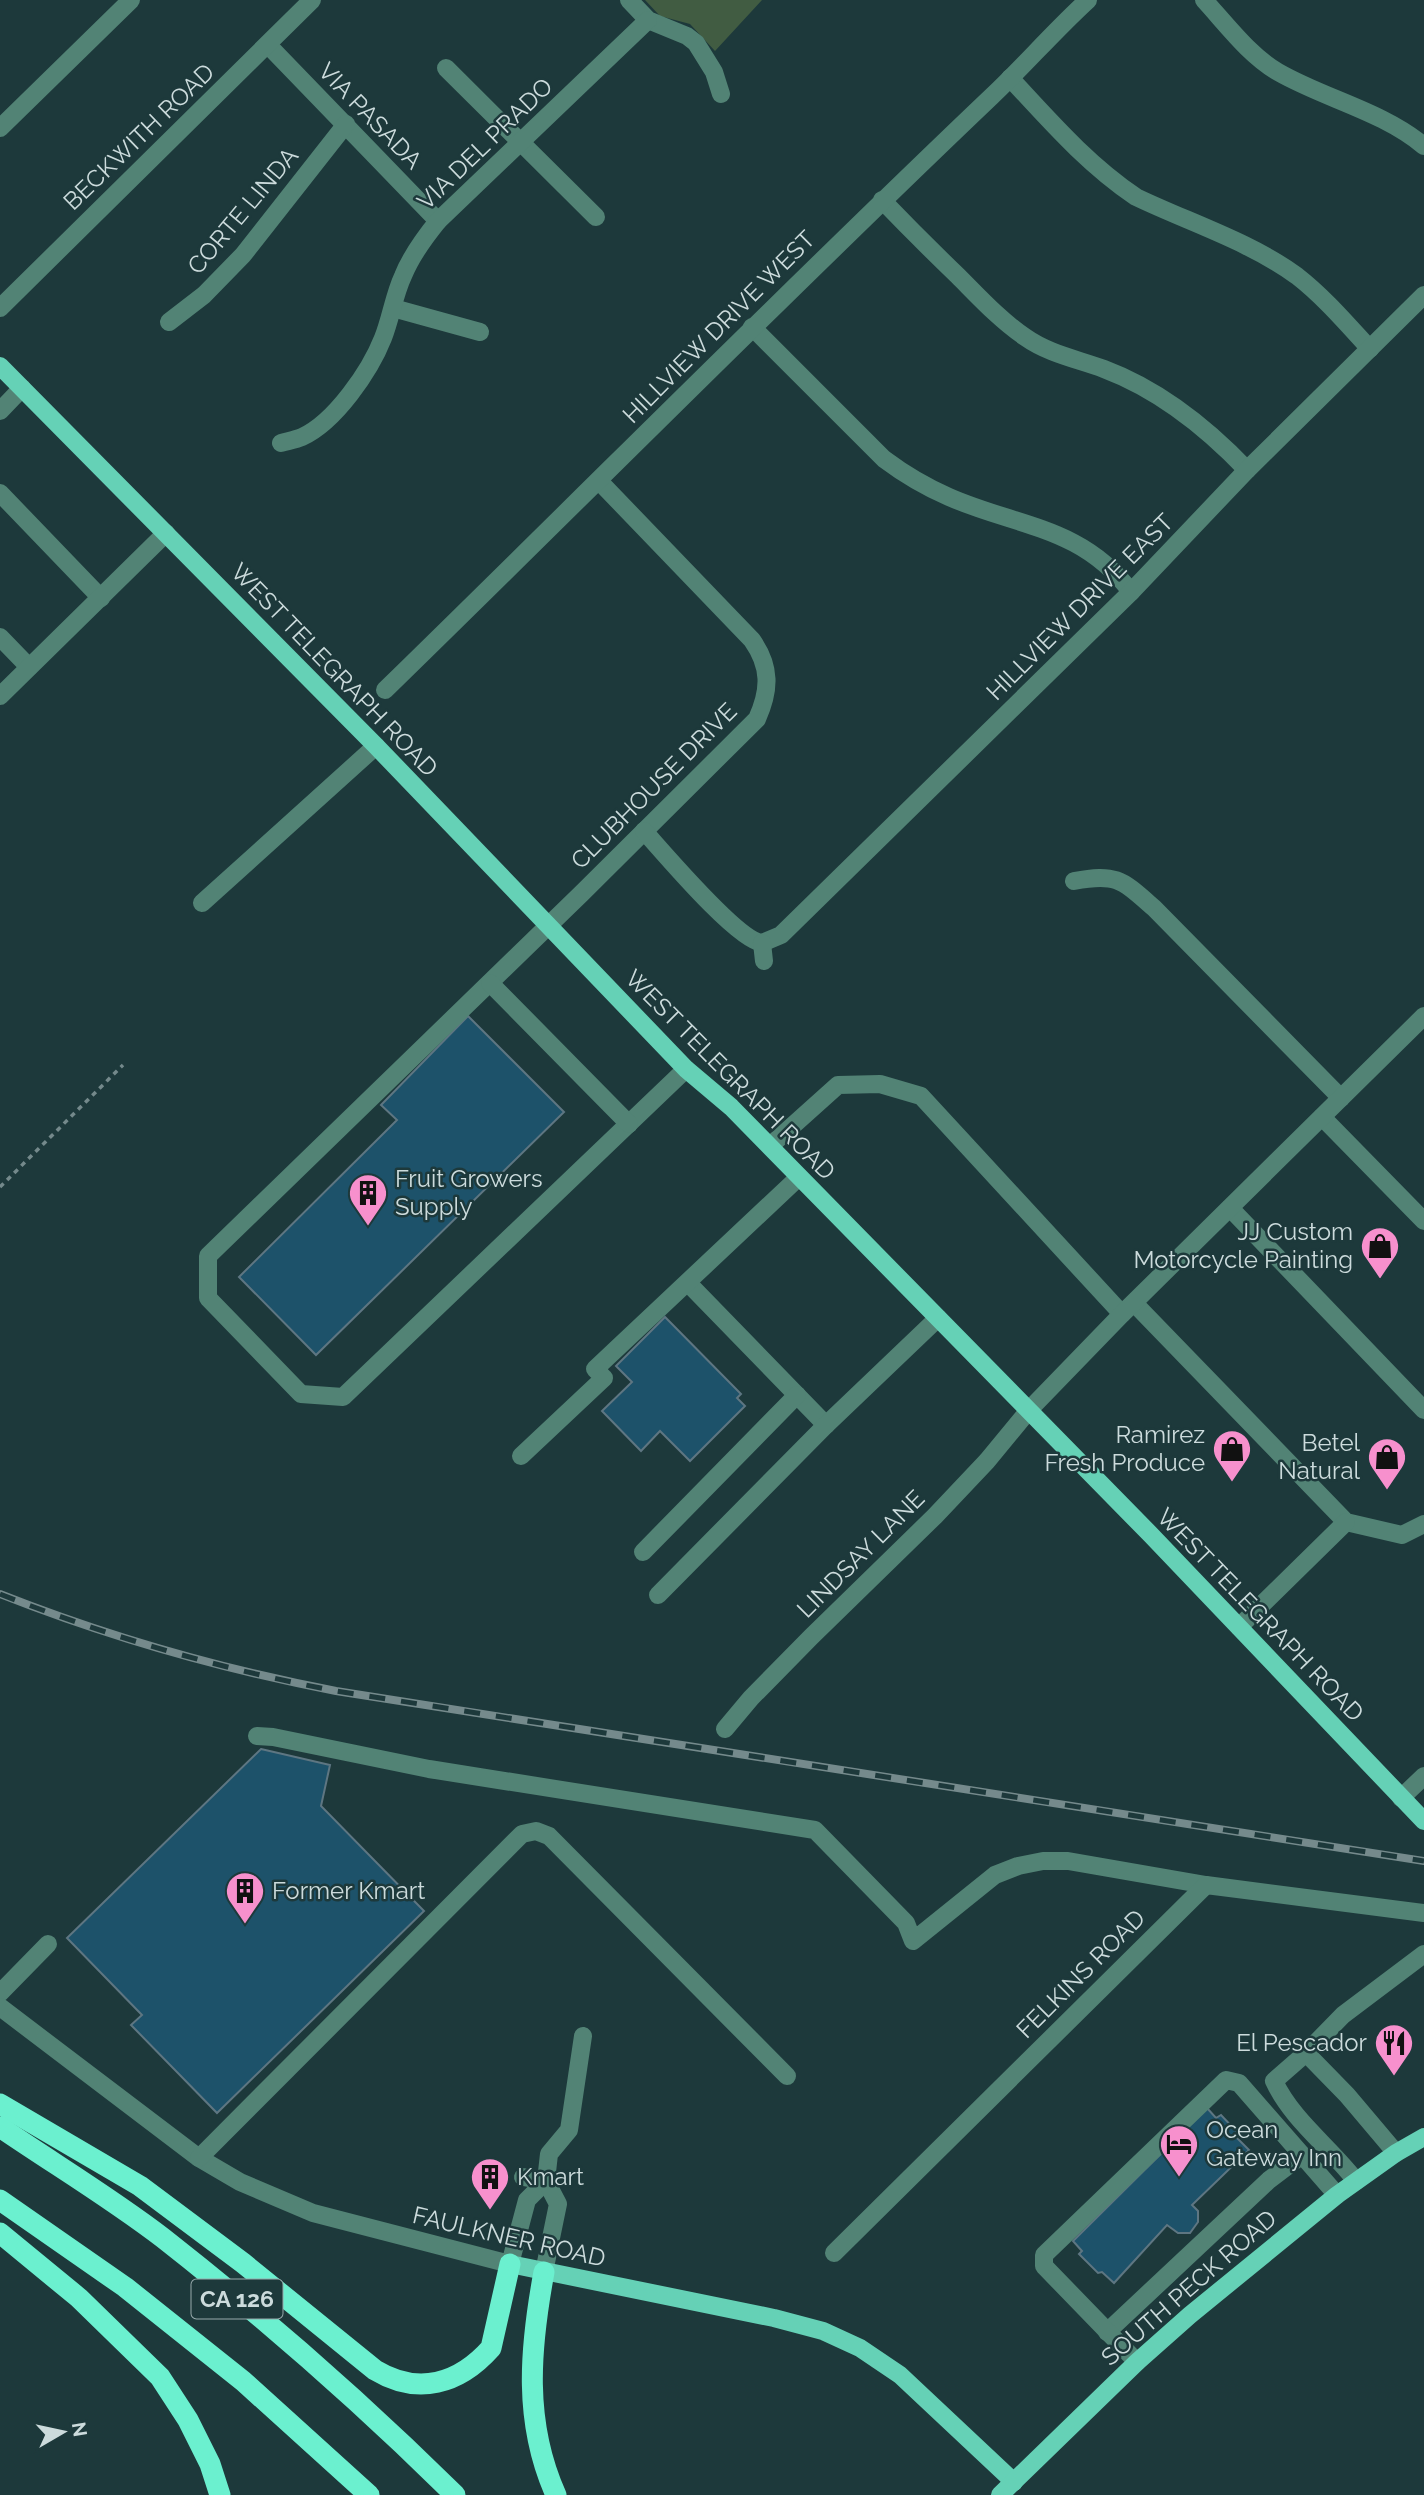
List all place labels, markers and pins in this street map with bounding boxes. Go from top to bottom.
place label: Fruit Growers Supply [395,1164,543,1221]
building icon: Fruit Growers Supply [347,1172,389,1227]
place label: JJ Custom Motorcycle Painting [1133,1217,1353,1274]
shop icon: JJ Custom Motorcycle Painting [1359,1225,1401,1280]
place label: Ramirez Fresh Produce [1044,1420,1205,1477]
shop icon: Ramirez Fresh Produce [1211,1428,1253,1483]
place label: Betel Natural [1278,1428,1360,1485]
shop icon: Betel Natural [1366,1436,1408,1491]
building icon: Former Kmart [224,1870,266,1925]
place label: Former Kmart [272,1876,425,1905]
restaurant icon: El Pescador [1373,2022,1415,2077]
place label: El Pescador [1236,2028,1368,2057]
place label: Ocean Gateway Inn [1206,2115,1342,2172]
hotel icon: Ocean Gateway Inn [1158,2123,1200,2178]
building icon: Kmart [469,2156,511,2211]
place label: Kmart [517,2162,584,2191]

